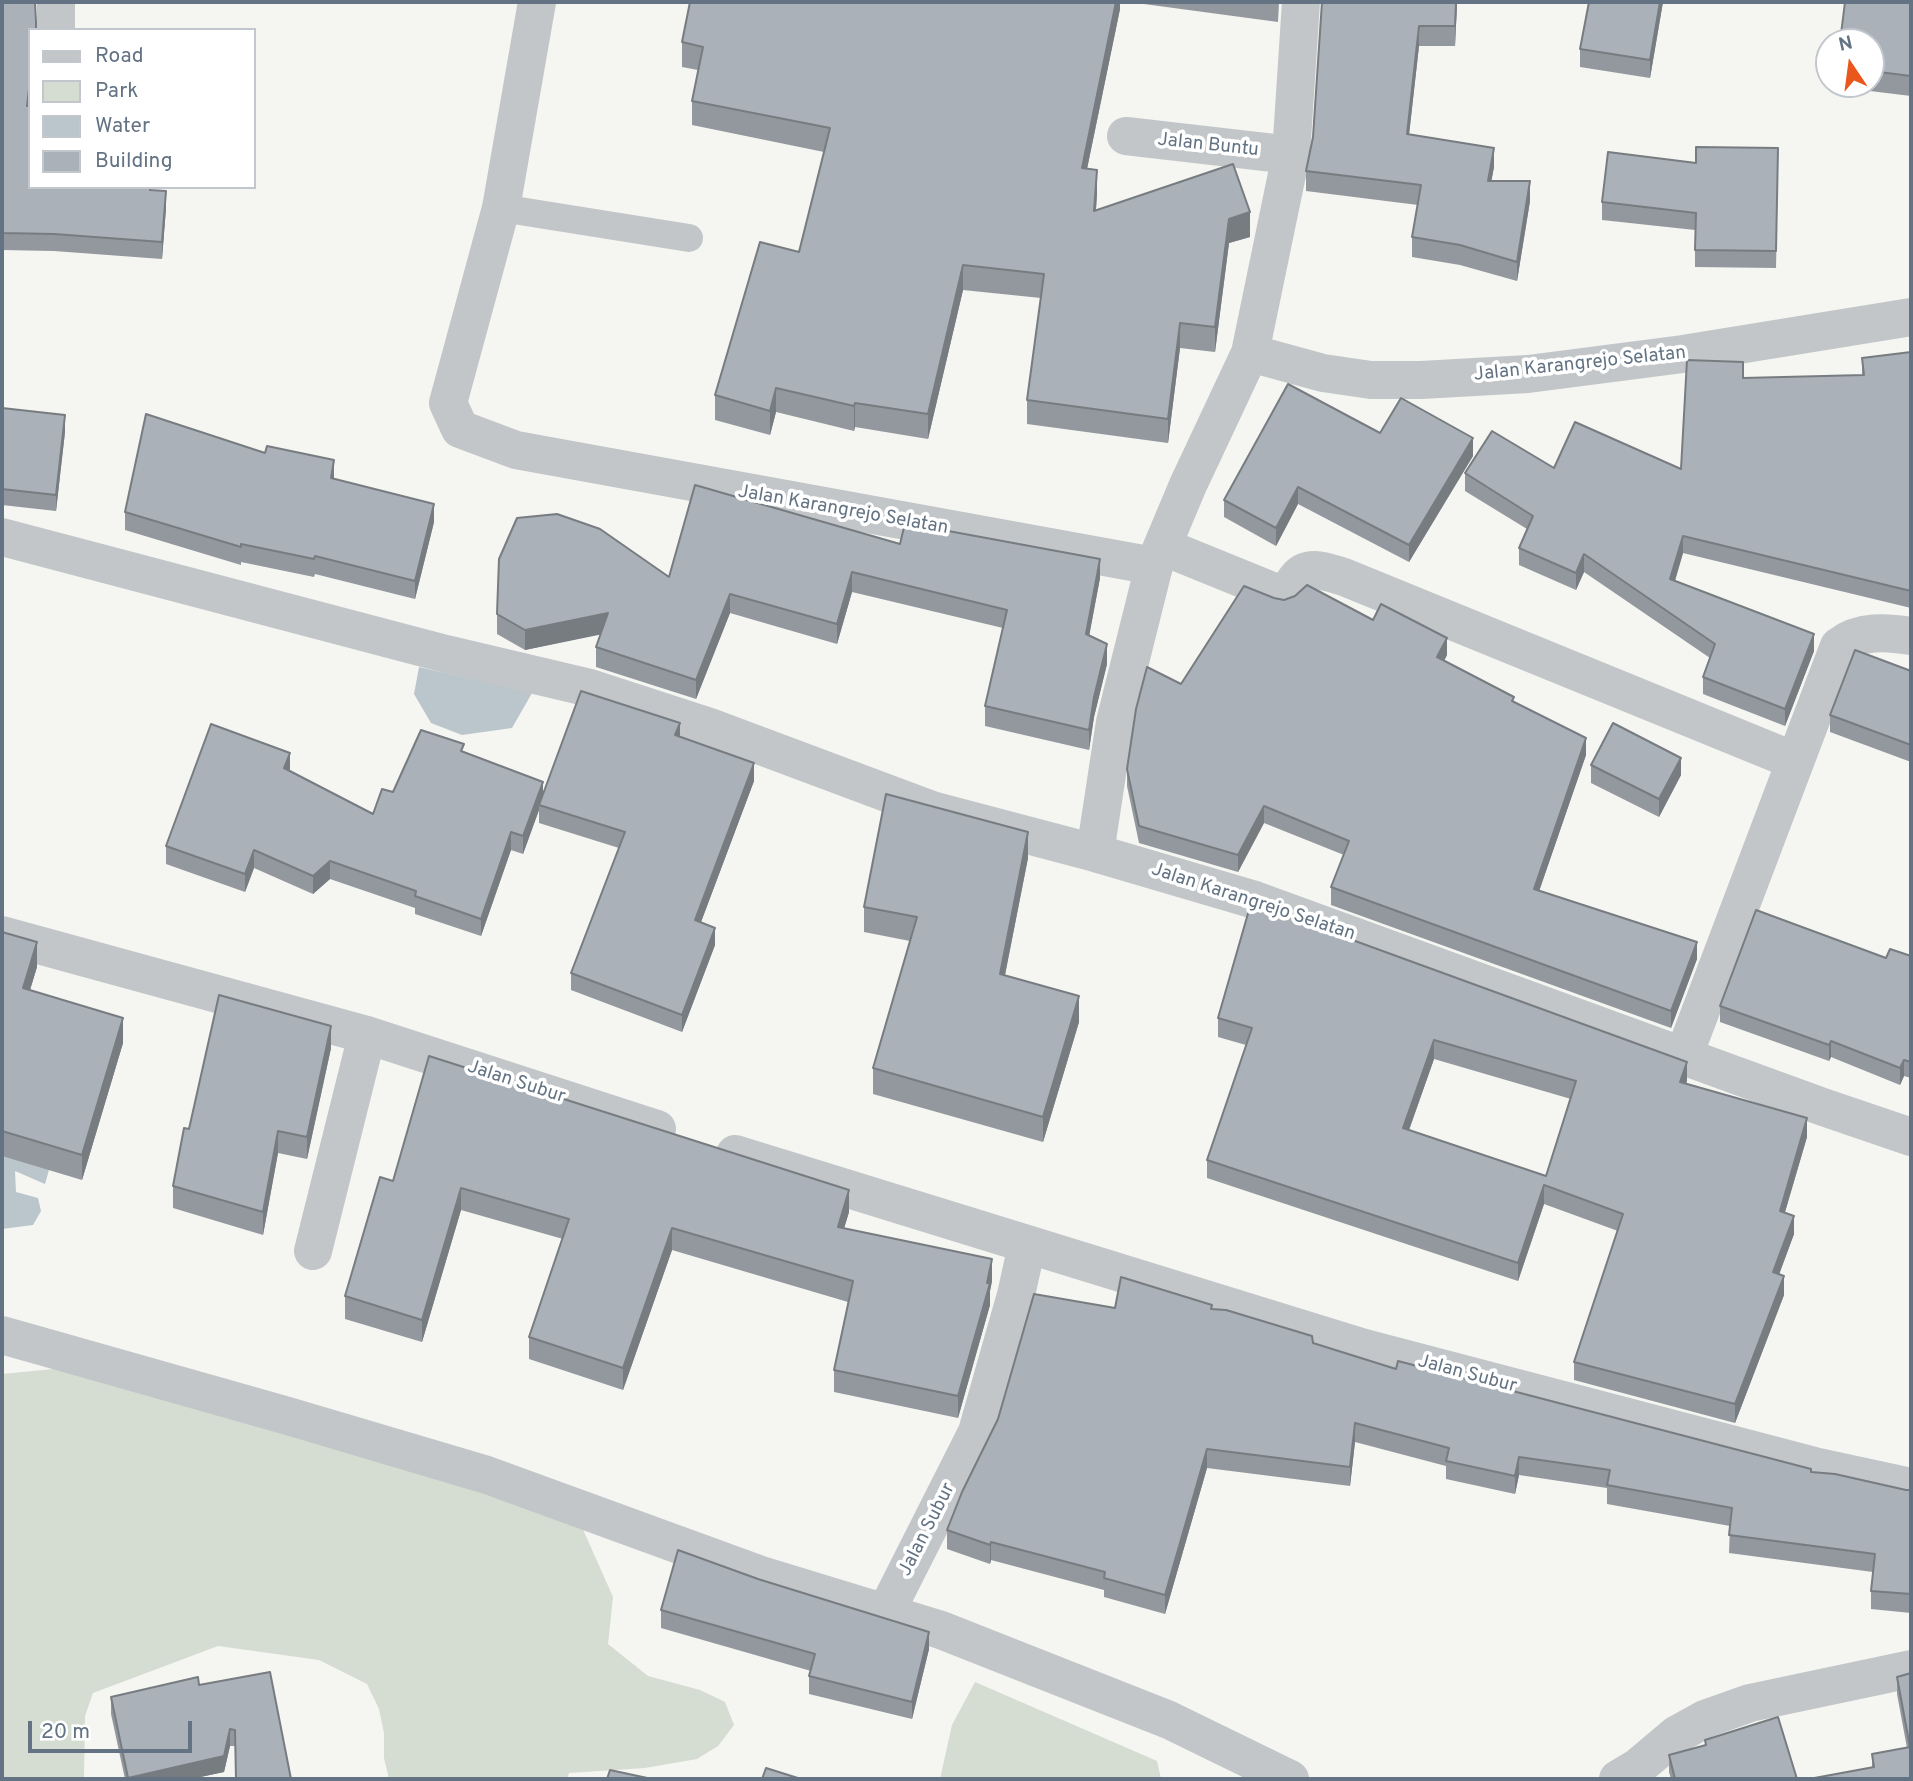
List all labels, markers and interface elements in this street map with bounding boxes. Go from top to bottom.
legend [28,28,256,189]
north arrow [1815,28,1885,98]
text: N [1836,31,1855,58]
text: Road [95,43,144,70]
text: Park [95,78,138,105]
text: Water [95,113,150,140]
street label: Jalan Buntu [1156,129,1260,163]
text: Building [95,148,173,175]
street label: Jalan Karangrejo Selatan [1473,343,1687,387]
street label: Jalan Karangrejo Selatan [736,481,950,541]
street label: Jalan Karangrejo Selatan [1148,859,1358,947]
street label: Jalan Subur [464,1056,568,1110]
street label: Jalan Subur [1415,1351,1519,1399]
street label: Jalan Subur [895,1480,961,1580]
scale bar [32,1708,196,1752]
text: 20 m [41,1719,90,1746]

